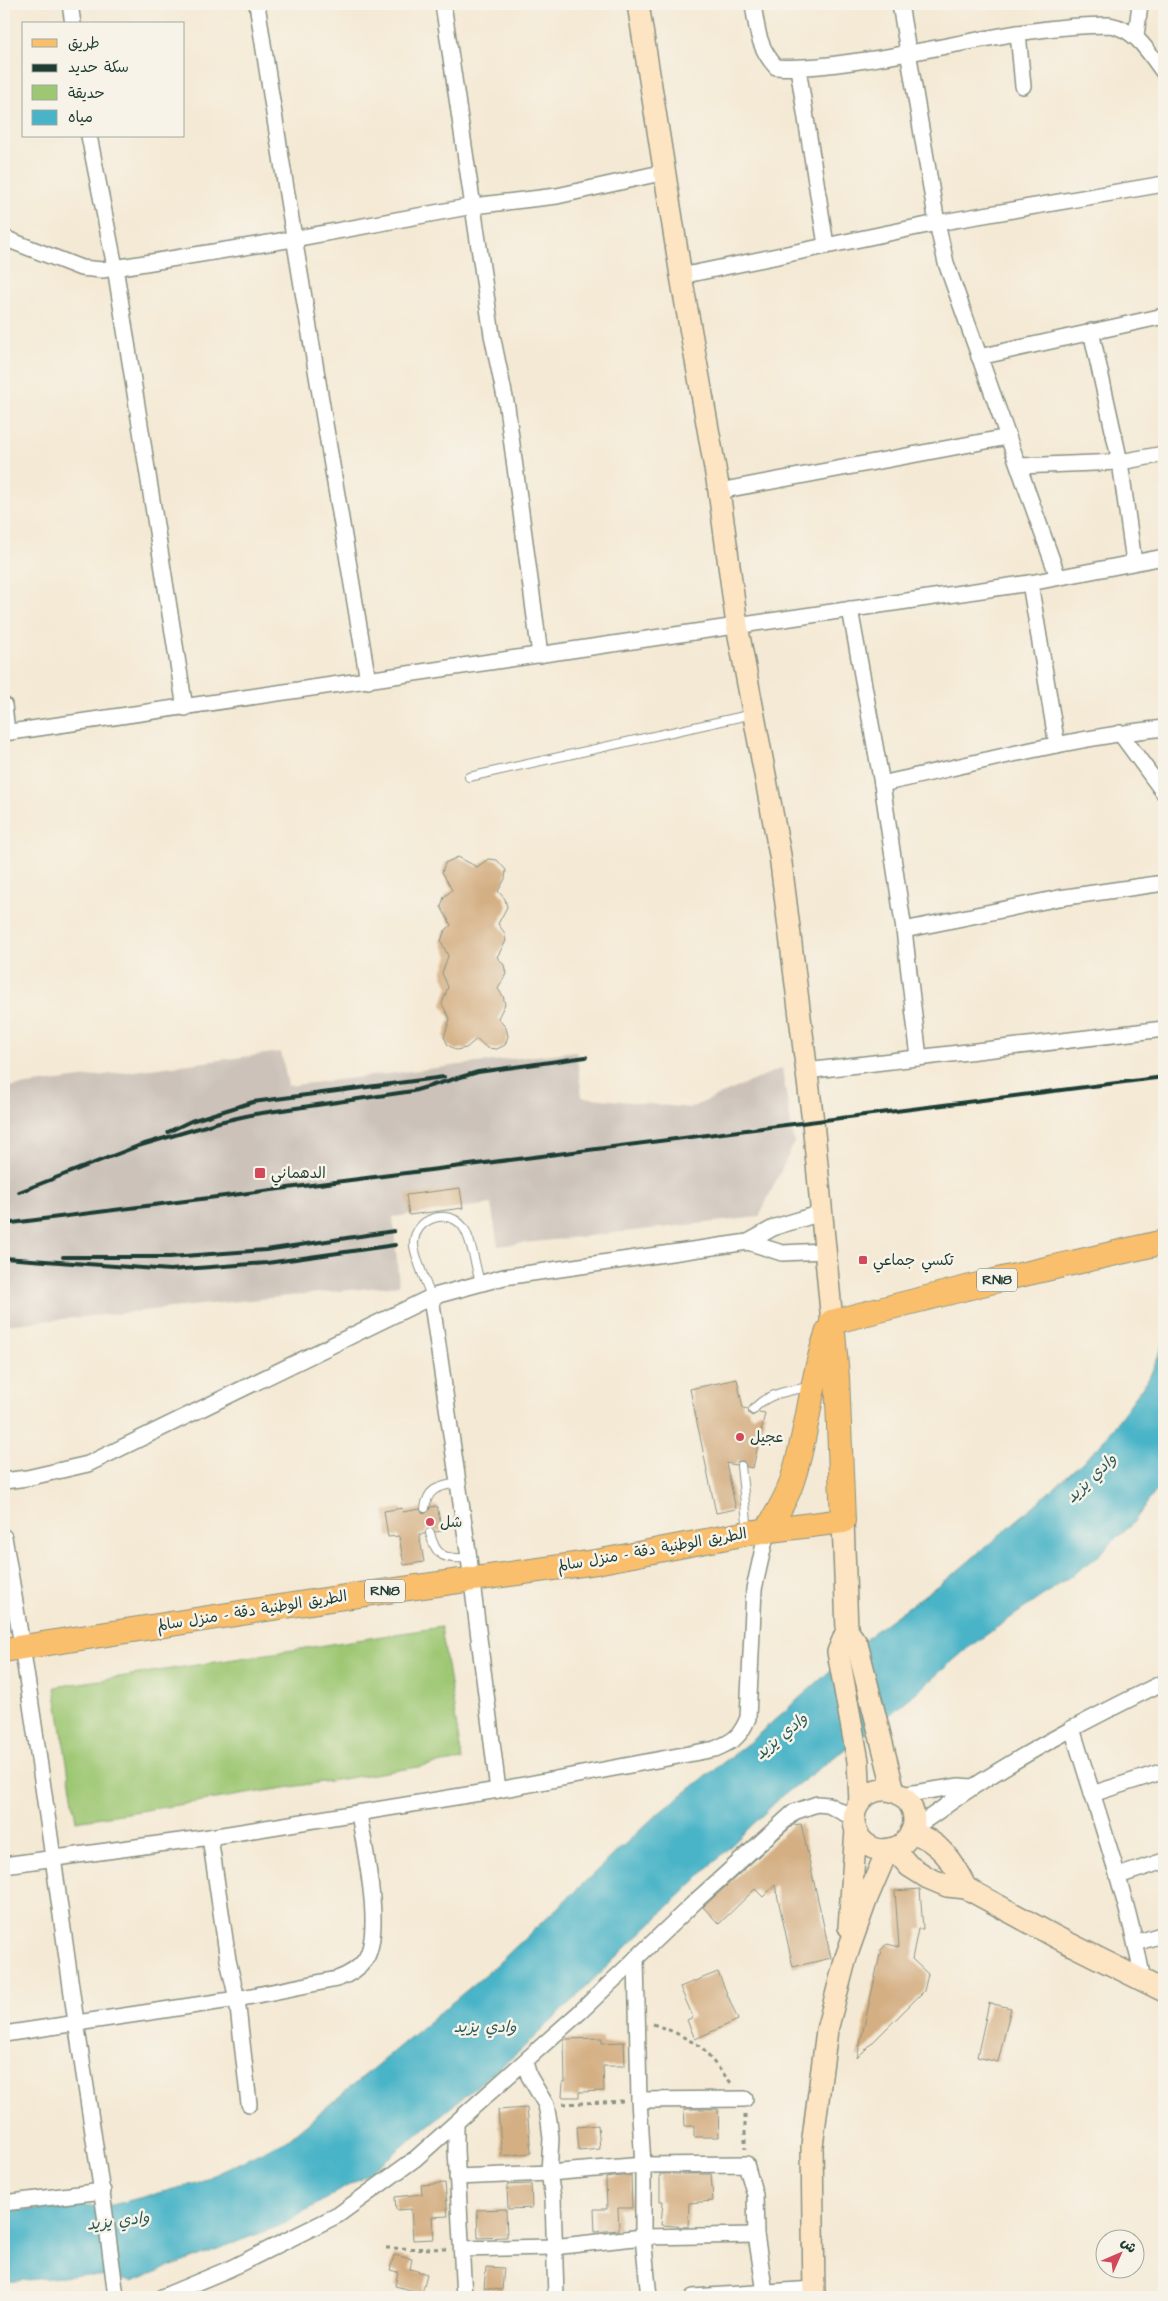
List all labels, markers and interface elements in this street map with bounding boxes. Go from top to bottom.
legend [22,22,185,138]
text: طريق [68,33,100,54]
text: سكة حديد [68,57,129,78]
text: حديقة [68,83,105,104]
text: مياه [68,107,93,128]
place label: الدهماني [271,1163,326,1186]
marker: الدهماني [253,1166,267,1180]
place label: تكسي جماعي [873,1250,954,1273]
marker: تكسي جماعي [857,1254,869,1266]
road number: RN18 [977,1268,1017,1292]
place label: عجيل [750,1427,783,1448]
marker: عجيل [734,1431,746,1443]
water label: وادي يزيد [1061,1448,1122,1508]
place label: شل [440,1512,462,1533]
marker: شل [424,1516,436,1528]
street label: الطريق الوطنية دقة - منزل سالم [556,1523,748,1577]
road number: RN18 [365,1580,405,1602]
street label: الطريق الوطنية دقة - منزل سالم [155,1586,349,1636]
water label: وادي يزيد [750,1707,813,1765]
water label: وادي يزيد [454,2016,517,2038]
water label: وادي يزيد [86,2206,151,2236]
north arrow [1096,2228,1146,2278]
text: ش [1116,2233,1141,2258]

